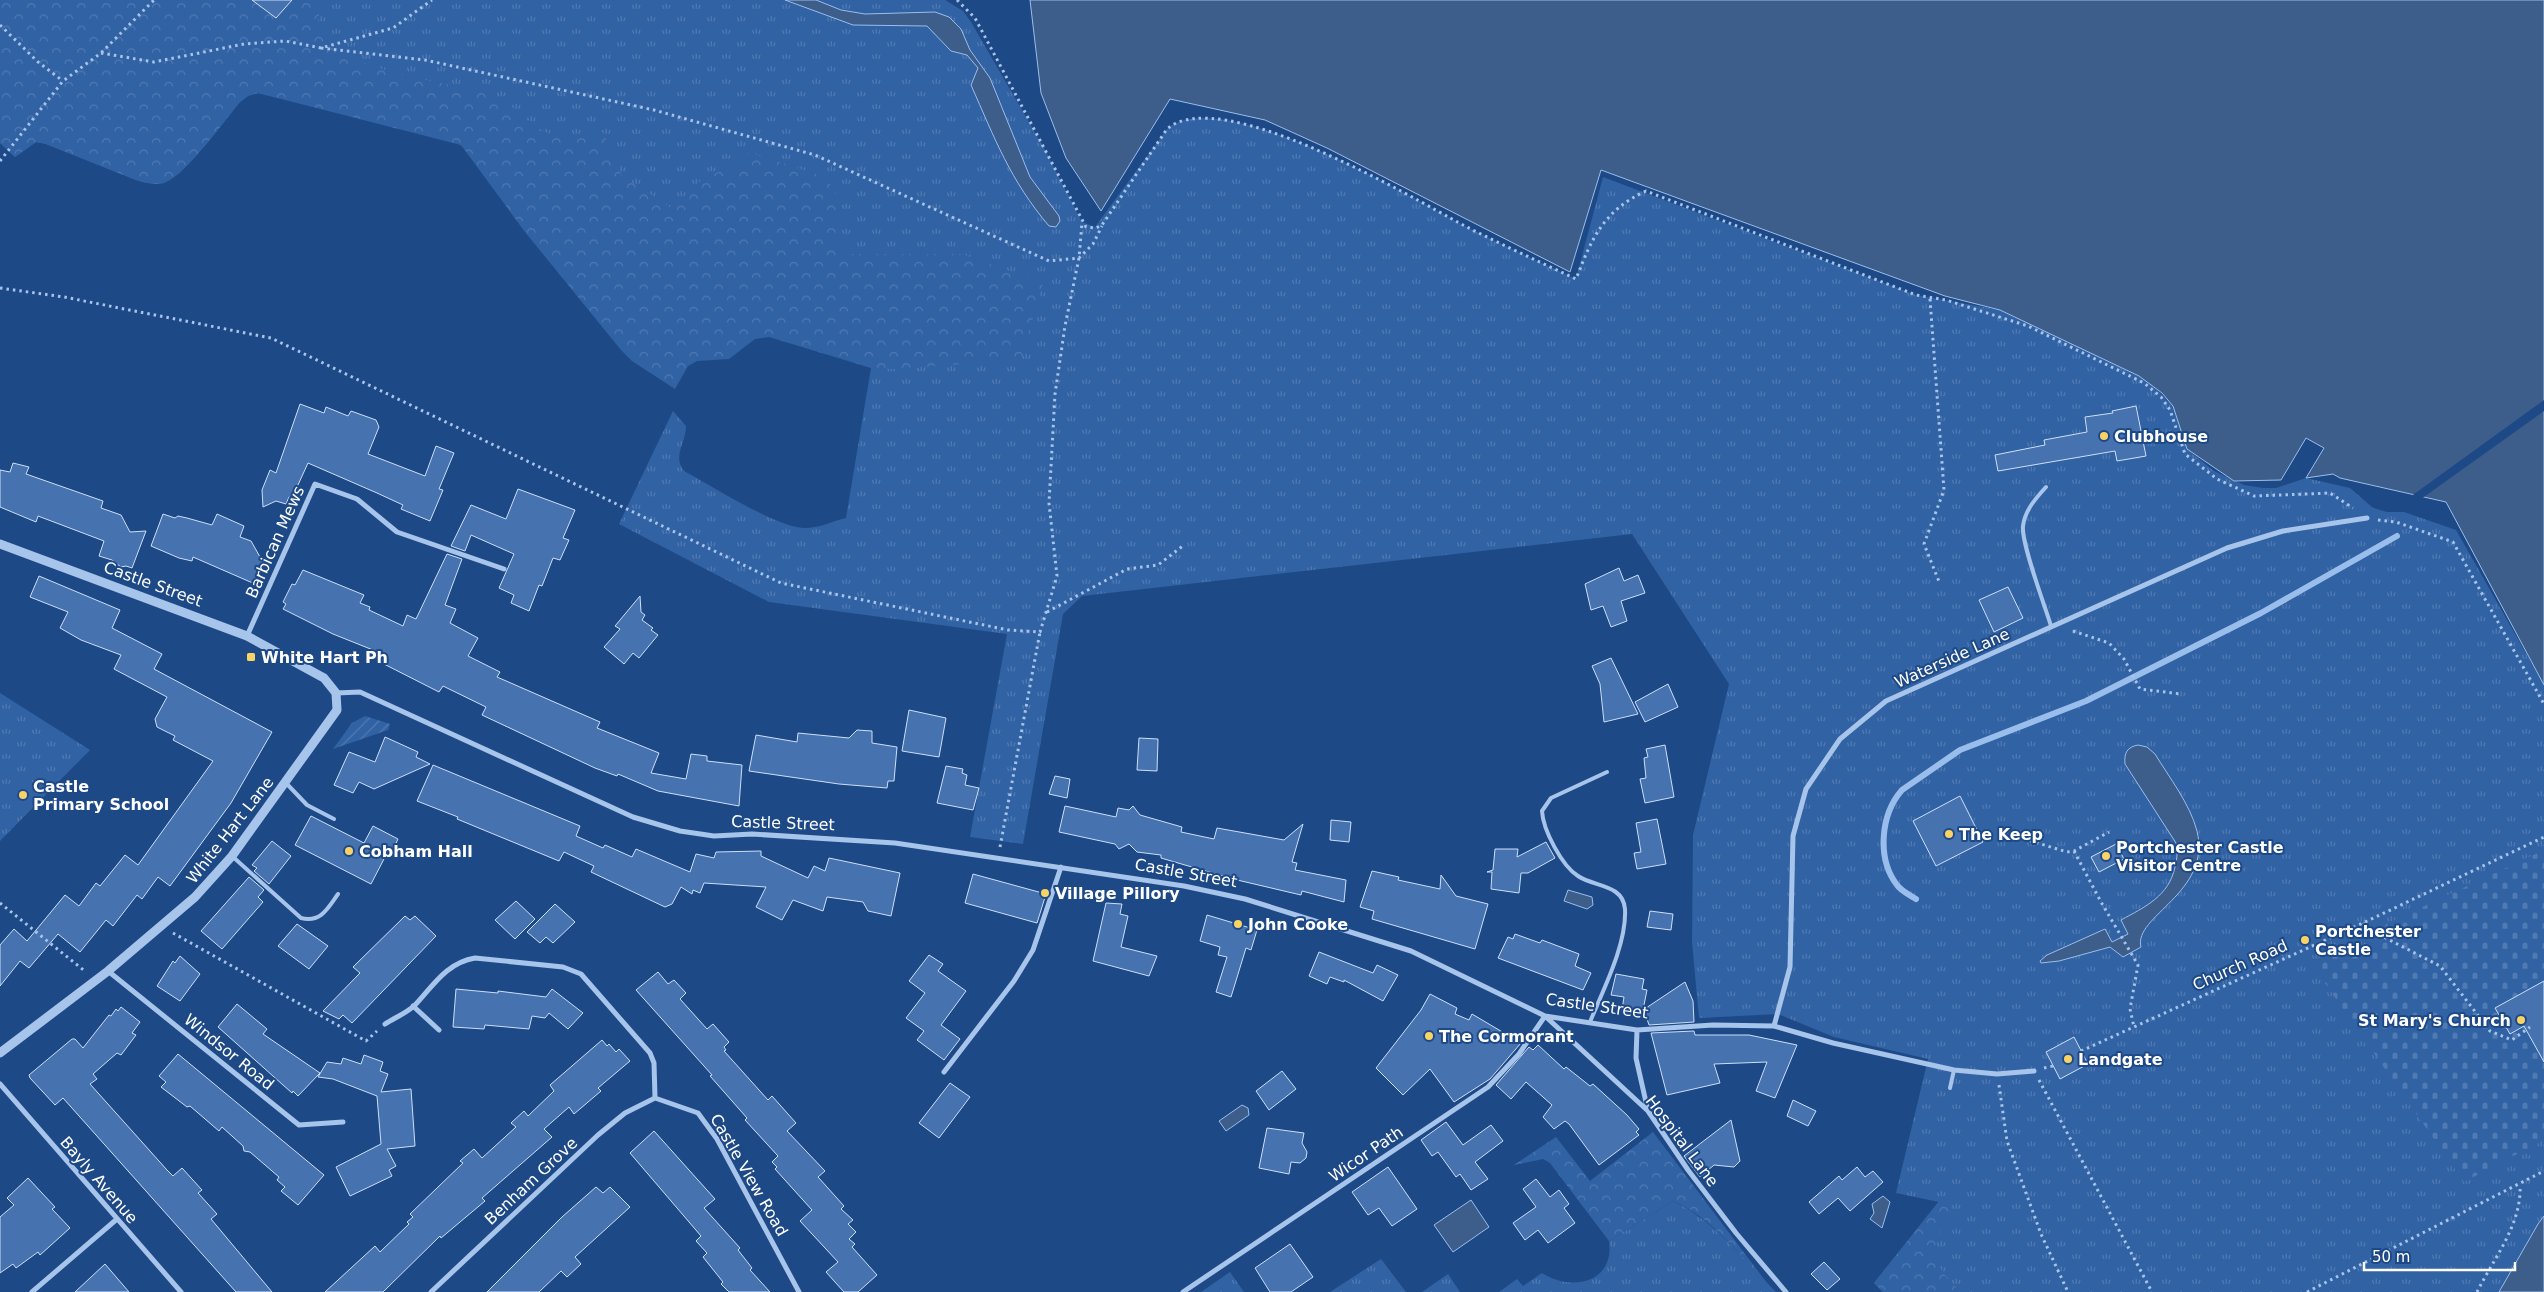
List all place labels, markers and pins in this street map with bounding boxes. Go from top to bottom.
place label: Clubhouse [2114,427,2208,446]
marker: Clubhouse [2098,430,2110,442]
place label: White Hart Ph [261,648,388,667]
marker: White Hart Ph [245,651,257,663]
place label: Castle Primary School [33,777,169,814]
marker: Castle Primary School [17,789,29,801]
place label: The Keep [1959,825,2043,844]
marker: The Keep [1943,828,1955,840]
place label: Portchester Castle Visitor Centre [2116,838,2284,875]
place label: Cobham Hall [359,842,473,861]
marker: Cobham Hall [343,845,355,857]
marker: Portchester Castle Visitor Centre [2100,850,2112,862]
place label: Village Pillory [1055,884,1180,903]
marker: Village Pillory [1039,887,1051,899]
place label: John Cooke [1247,915,1348,934]
marker: John Cooke [1232,918,1244,930]
place label: Portchester Castle [2315,922,2421,959]
marker: Portchester Castle [2299,934,2311,946]
place label: St Mary's Church [2358,1011,2511,1030]
marker: St Mary's Church [2515,1014,2527,1026]
place label: The Cormorant [1439,1027,1574,1046]
marker: The Cormorant [1423,1030,1435,1042]
place label: Landgate [2078,1050,2163,1069]
marker: Landgate [2062,1053,2074,1065]

